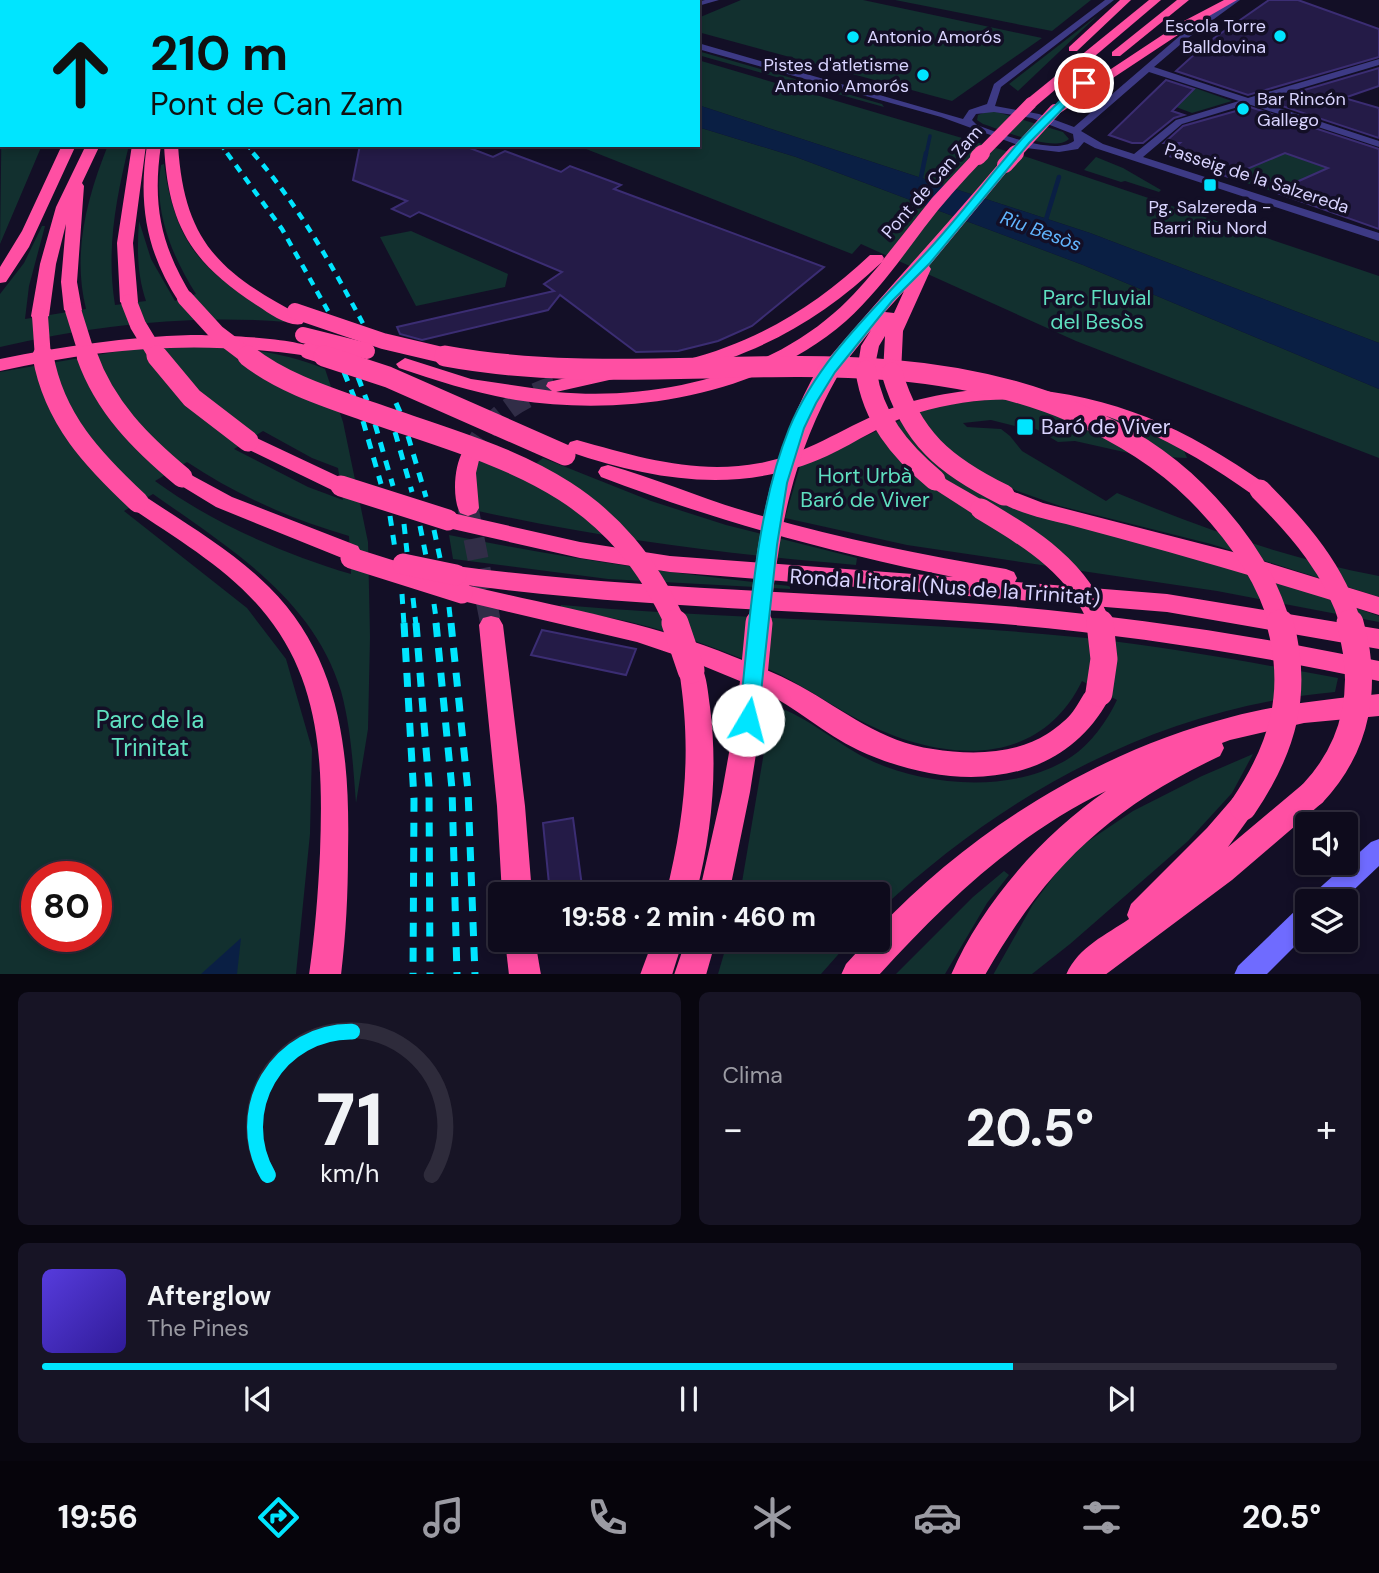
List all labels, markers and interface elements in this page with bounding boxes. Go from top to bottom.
place label: Escola Torre Balldovina [1165,14,1266,59]
text: 210 m [150,21,288,85]
place label: Antonio Amorós [867,25,1002,49]
icon: ahead [35,28,126,119]
marker: Escola Torre Balldovina [1272,28,1288,44]
marker: Antonio Amorós [845,29,861,45]
place label: Pistes d'atletisme Antonio Amorós [763,53,909,98]
pin [1054,53,1114,113]
icon: arrive [1065,64,1103,102]
marker: Pistes d'atletisme Antonio Amorós [915,67,931,83]
text: Pont de Can Zam [150,83,403,125]
place label: Bar Rincón Gallego [1257,87,1346,132]
marker: Bar Rincón Gallego [1235,101,1251,117]
street label: Pont de Can Zam [876,120,988,244]
street label: Passeig de la Salzereda [1162,137,1352,219]
marker: Pg. Salzereda - Barri Riu Nord [1202,177,1218,193]
place label: Pg. Salzereda - Barri Riu Nord [1148,195,1272,240]
water label: Riu Besòs [997,205,1085,257]
park label: Parc Fluvial del Besòs [1043,284,1151,336]
place label: Baró de Viver [1041,413,1171,441]
marker: Baró de Viver [1015,417,1035,437]
park label: Hort Urbà Baró de Viver [800,462,930,514]
street label: Ronda Litoral (Nus de la Trinitat) [789,562,1101,612]
position arrow [711,683,785,757]
park label: Parc de la Trinitat [96,704,204,763]
map controls [1295,812,1358,952]
button: sound [1295,812,1358,875]
speed limit sign: 80 [21,861,112,952]
button: layers [1295,889,1358,952]
text: 19:58 · 2 min · 460 m [562,900,816,934]
text: Clima [723,1060,783,1090]
text: 71 [316,1073,383,1168]
text: 20.5° [965,1094,1094,1162]
text: − [723,1104,743,1154]
text: + [1316,1104,1337,1154]
text: km/h [320,1156,379,1189]
text: Afterglow [147,1279,271,1313]
text: The Pines [147,1313,249,1343]
icon: previous [239,1380,277,1418]
icon: pause [670,1380,708,1418]
icon: next [1102,1380,1140,1418]
icon: directions [254,1493,303,1542]
icon: music [419,1493,468,1542]
icon: phone [583,1493,632,1542]
icon: climate [748,1493,797,1542]
icon: car [913,1493,962,1542]
icon: filters [1077,1493,1126,1542]
text: 19:56 [58,1496,138,1538]
text: 20.5° [1242,1496,1321,1538]

